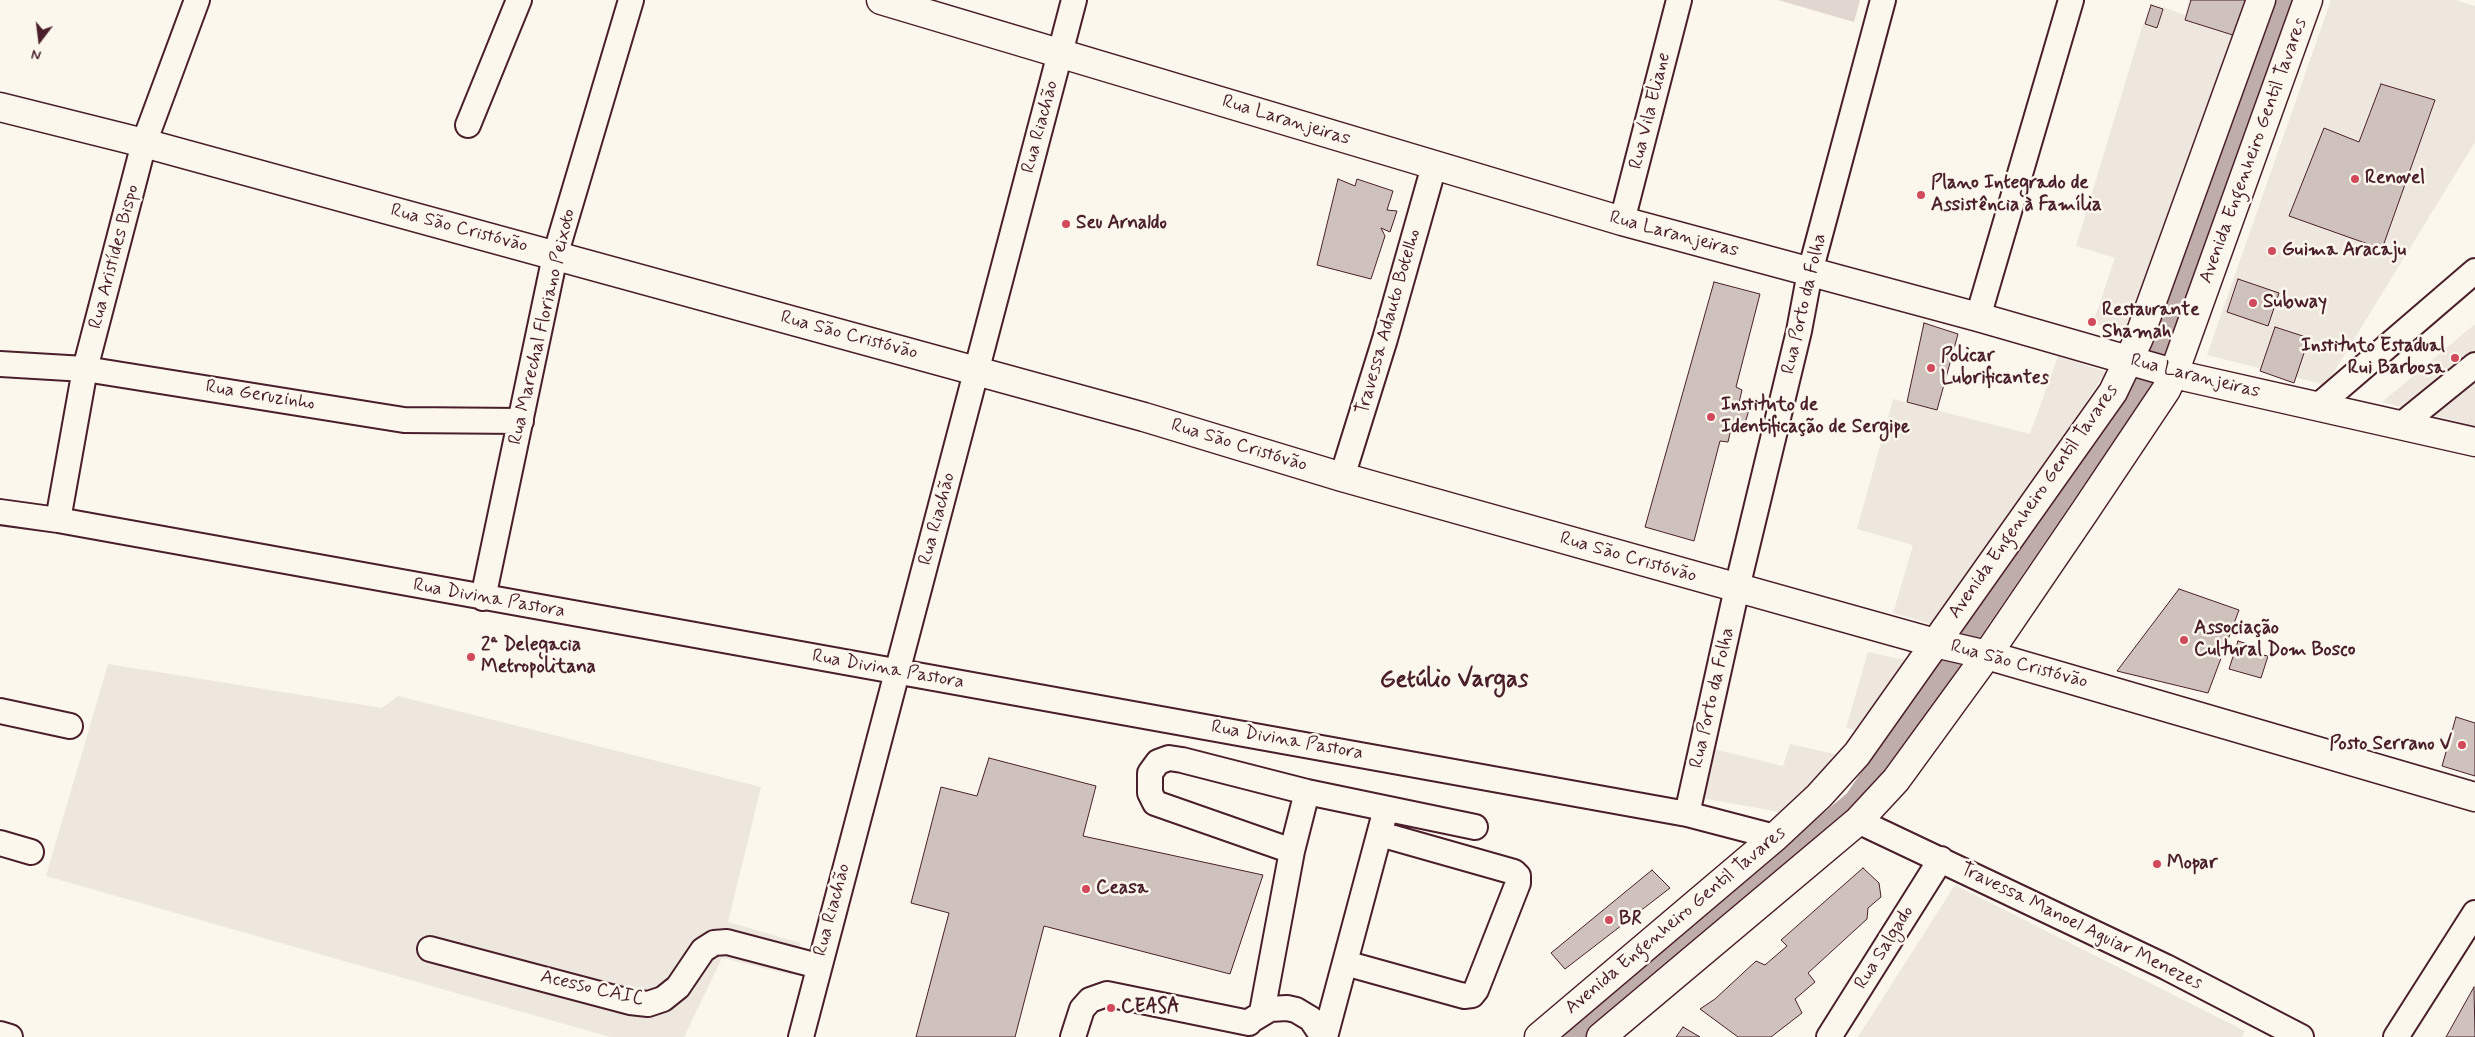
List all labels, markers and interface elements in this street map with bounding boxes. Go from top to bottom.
north arrow [15,15,65,65]
street label: Avenida Engenheiro Gentil Tavares [2195,15,2313,287]
text: N [29,45,43,64]
street label: Rua Vila Eliane [1625,50,1677,172]
street label: Rua Riachão [1018,78,1064,176]
street label: Rua Laranjeiras [1219,91,1353,151]
place label: Renovel [2365,168,2425,190]
place label: Plano Integrado de Assistência à Família [1931,173,2102,217]
marker: Renovel [2349,173,2361,185]
street label: Rua Aristídes Bispo [85,182,145,332]
marker: Plano Integrado de Assistência à Família [1915,189,1927,201]
street label: Rua São Cristóvão [388,200,530,258]
street label: Rua Marechal Floriano Peixoto [505,207,581,447]
street label: Rua Laranjeiras [1607,207,1741,263]
place label: Seu Arnaldo [1076,213,1167,235]
marker: Seu Arnaldo [1060,218,1072,230]
street label: Travessa Adauto Botelho [1352,227,1426,417]
street label: Rua Porto da Folha [1778,231,1832,377]
place label: Guima Aracaju [2282,240,2406,262]
marker: Guima Aracaju [2266,245,2278,257]
place label: Subway [2263,292,2327,314]
marker: Subway [2247,297,2259,309]
place label: Restaurante Shamah [2102,300,2200,344]
street label: Rua São Cristóvão [778,307,920,365]
marker: Restaurante Shamah [2086,316,2098,328]
place label: Instituto Estadual Rui Barbosa [2301,336,2445,380]
place label: Policar Lubrificantes [1941,346,2049,390]
street label: Rua Laranjeiras [2128,350,2262,404]
marker: Instituto Estadual Rui Barbosa [2449,352,2461,364]
marker: Policar Lubrificantes [1925,362,1937,374]
street label: Rua Geruzinho [204,376,316,416]
street label: Avenida Engenheiro Gentil Tavares [1944,380,2124,624]
place label: Instituto de Identificação de Sergipe [1721,395,1910,439]
marker: Instituto de Identificação de Sergipe [1705,411,1717,423]
street label: Rua São Cristóvão [1168,414,1310,478]
street label: Rua Riachão [915,470,961,568]
street label: Rua São Cristóvão [1557,528,1699,588]
street label: Rua Divina Pastora [411,574,567,624]
place label: Associação Cultural Dom Bosco [2194,618,2355,662]
street label: Rua Porto da Folha [1686,625,1740,771]
marker: Associação Cultural Dom Bosco [2178,634,2190,646]
place label: 2ª Delegacia Metropolitana [481,635,596,679]
street label: Rua São Cristóvão [1948,636,2090,694]
street label: Rua Divina Pastora [810,645,966,695]
marker: 2ª Delegacia Metropolitana [465,651,477,663]
district label: Getúlio Vargas [1380,667,1528,695]
street label: Rua Divina Pastora [1209,716,1365,766]
place label: Posto Serrano V [2329,734,2452,756]
marker: Posto Serrano V [2456,739,2468,751]
street label: Avenida Engenheiro Gentil Tavares [1561,822,1791,1020]
place label: Mopar [2167,853,2218,875]
street label: Travessa Manoel Aguiar Menezes [1956,858,2206,996]
marker: Mopar [2151,858,2163,870]
street label: Rua Riachão [810,861,856,959]
place label: Ceasa [1096,878,1148,900]
marker: Ceasa [1080,883,1092,895]
street label: Rua Salgado [1850,902,1920,994]
place label: BR [1619,909,1642,931]
marker: BR [1603,914,1615,926]
street label: Acesso CAIC [538,966,646,1012]
place label: CEASA [1121,997,1180,1019]
marker: CEASA [1105,1002,1117,1014]

